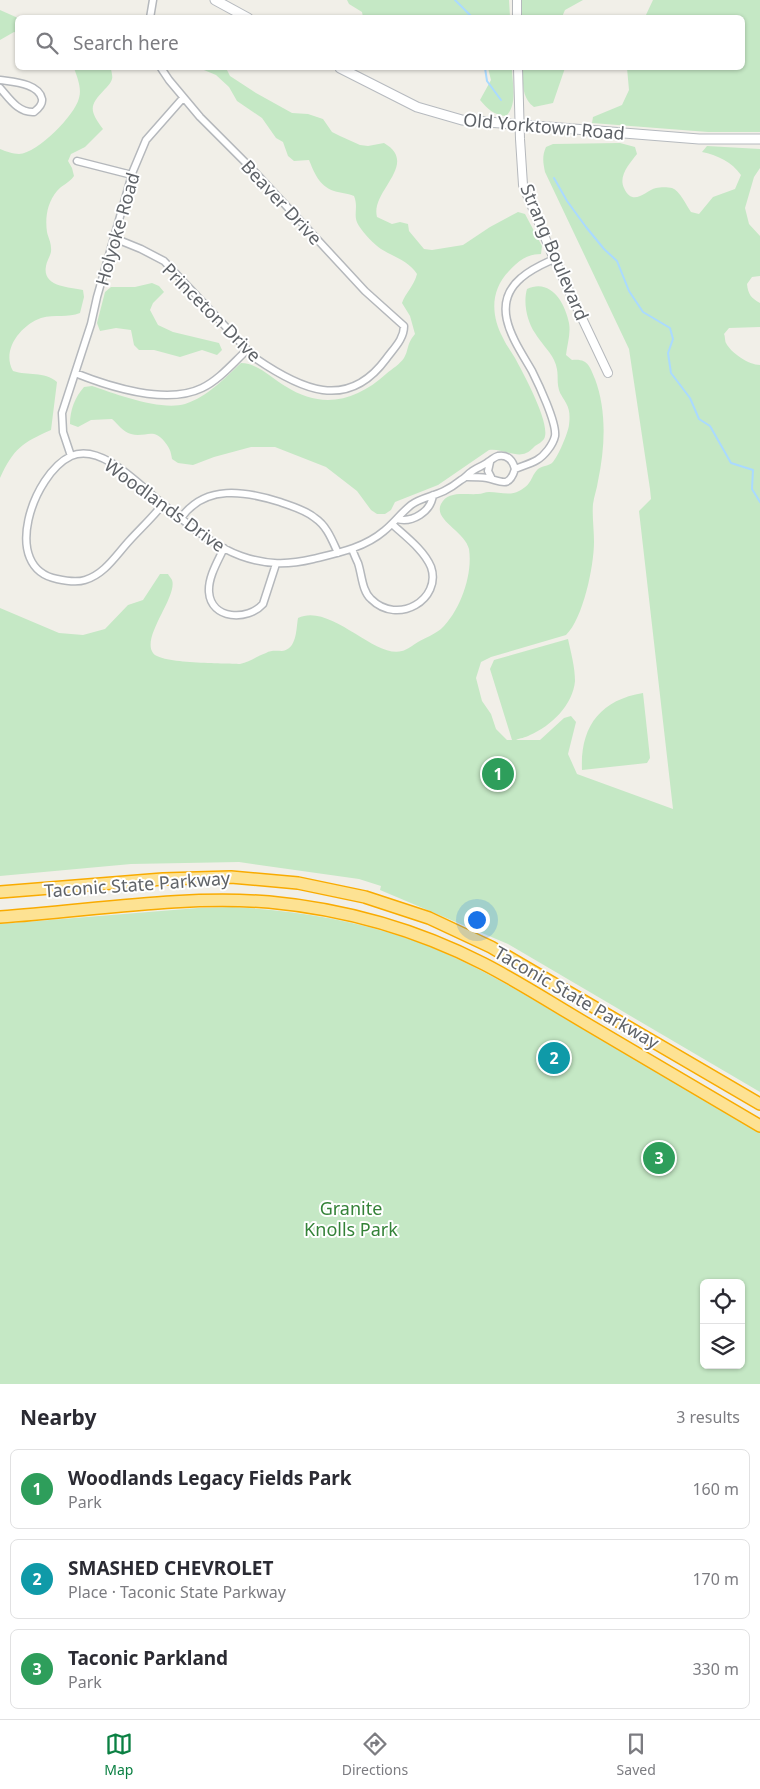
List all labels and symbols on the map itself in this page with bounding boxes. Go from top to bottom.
street label: Old Yorktown Road [462,107,626,145]
street label: Beaver Drive [236,154,328,250]
street label: Holyoke Road [89,170,145,288]
street label: Strang Boulevard [515,180,595,324]
street label: Princeton Drive [157,257,267,367]
street label: Woodlands Drive [100,453,230,557]
pin: 1 [482,755,514,793]
street label: Taconic State Parkway [43,865,232,902]
your location [464,907,490,933]
street label: Taconic State Parkway [490,940,664,1054]
pin: 2 [538,1039,570,1077]
pin: 3 [643,1139,675,1177]
park label: Granite Knolls Park [304,1196,398,1241]

